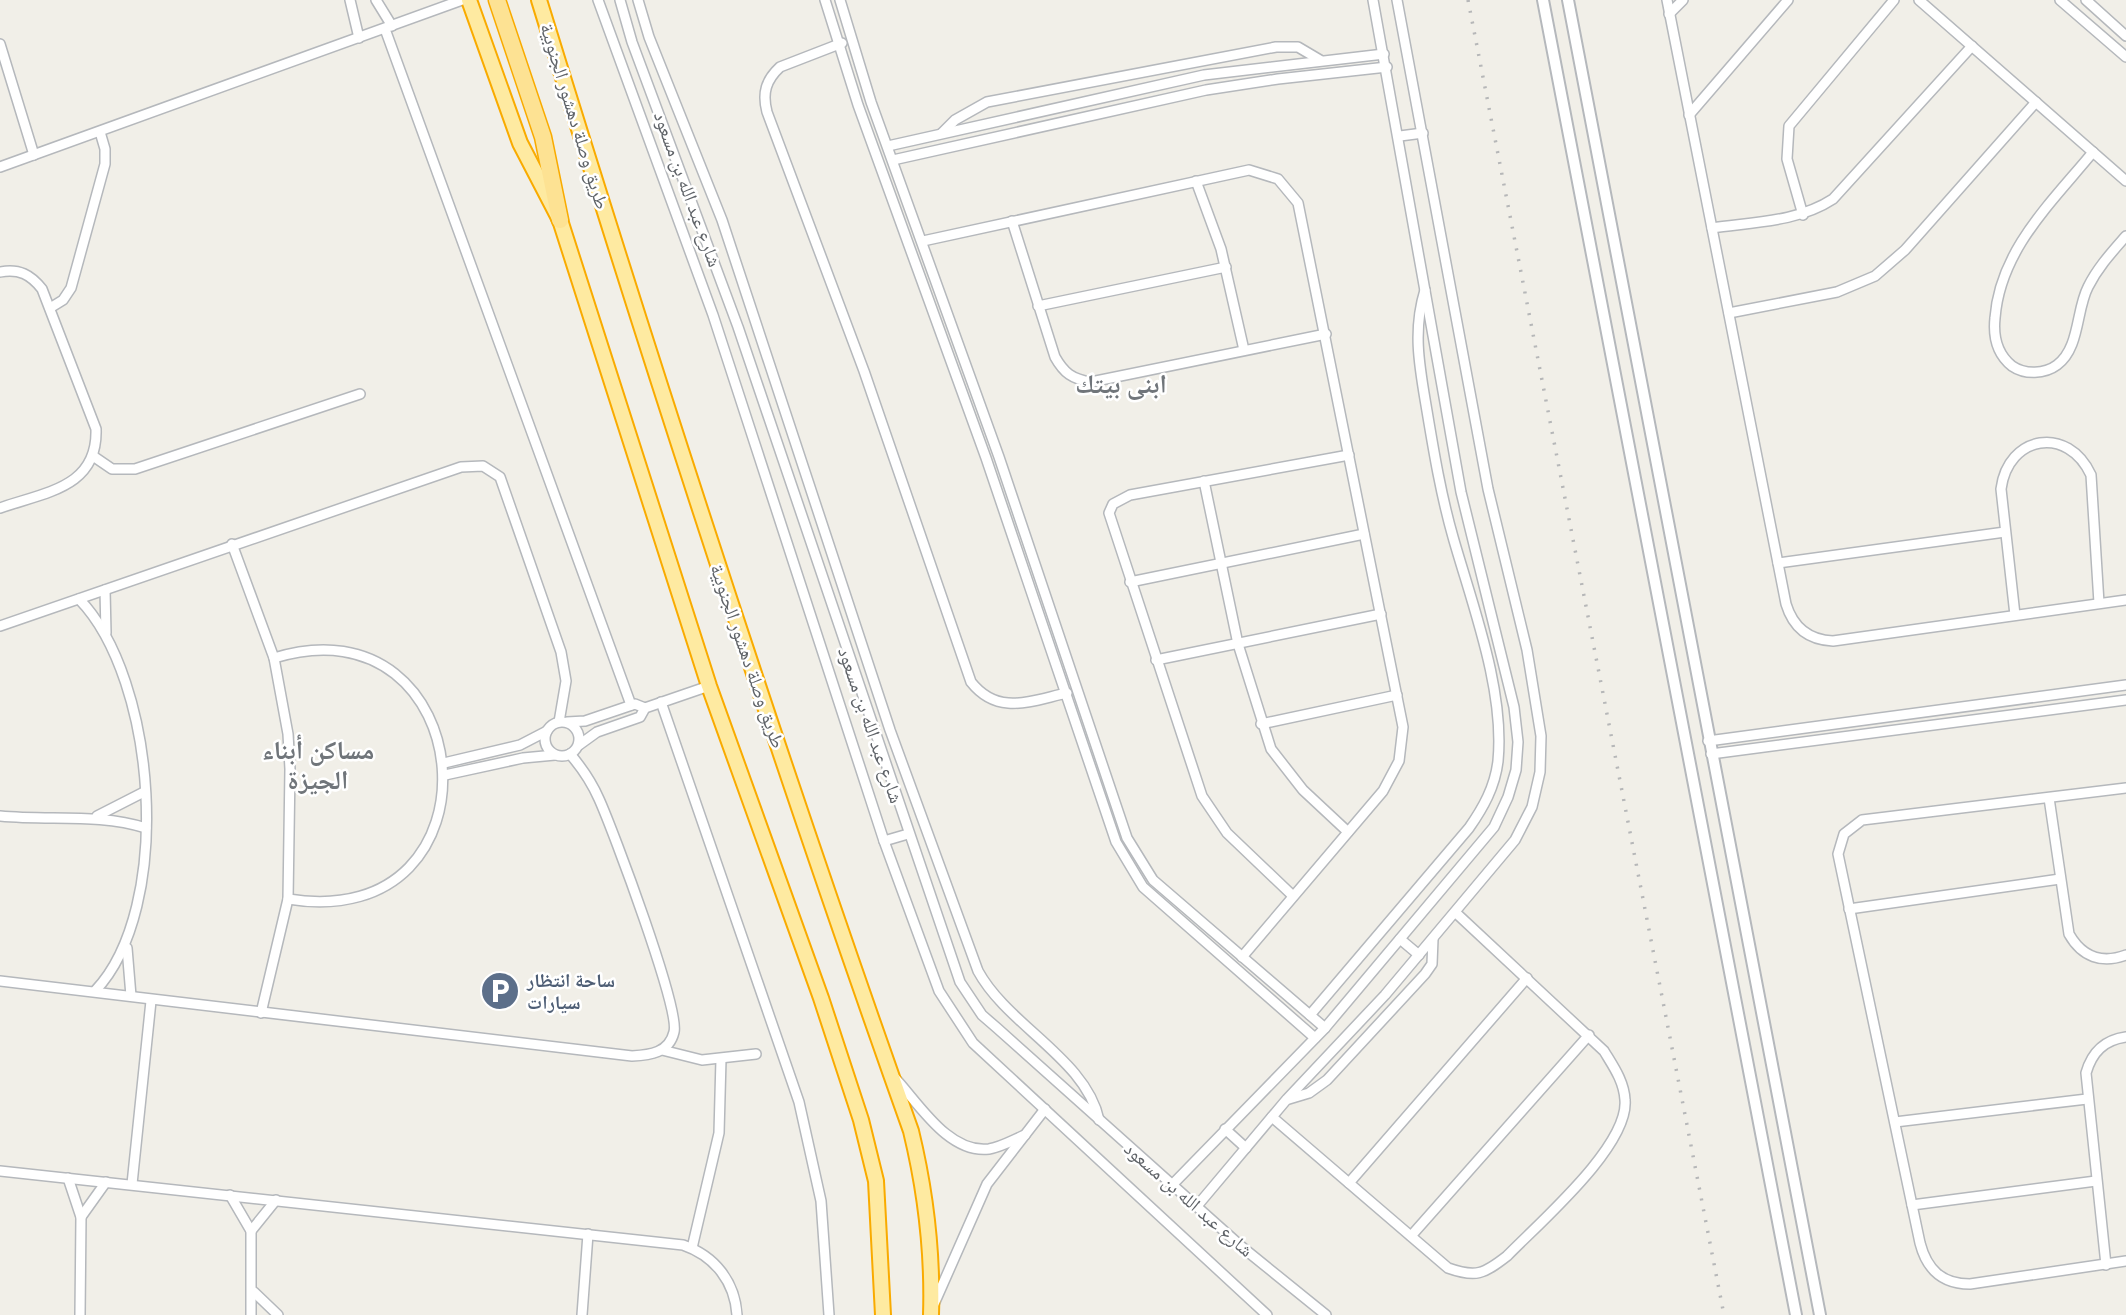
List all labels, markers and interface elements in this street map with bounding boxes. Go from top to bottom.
street label: طريق وصلة دهشور الجنوبية [535,20,614,212]
street label: شارع عبد الله بن مسعود [649,108,726,270]
district label: ابنى بيتك [1075,369,1167,400]
street label: طريق وصلة دهشور الجنوبية [705,561,790,751]
street label: شارع عبد الله بن مسعود [833,644,908,806]
district label: مساكن أبناء الجيزة [262,734,374,795]
place label: ساحة انتظار سيارات [526,969,615,1014]
parking icon: ساحة انتظار سيارات [479,970,521,1012]
street label: شارع عبد الله بن مسعود [1119,1137,1258,1262]

